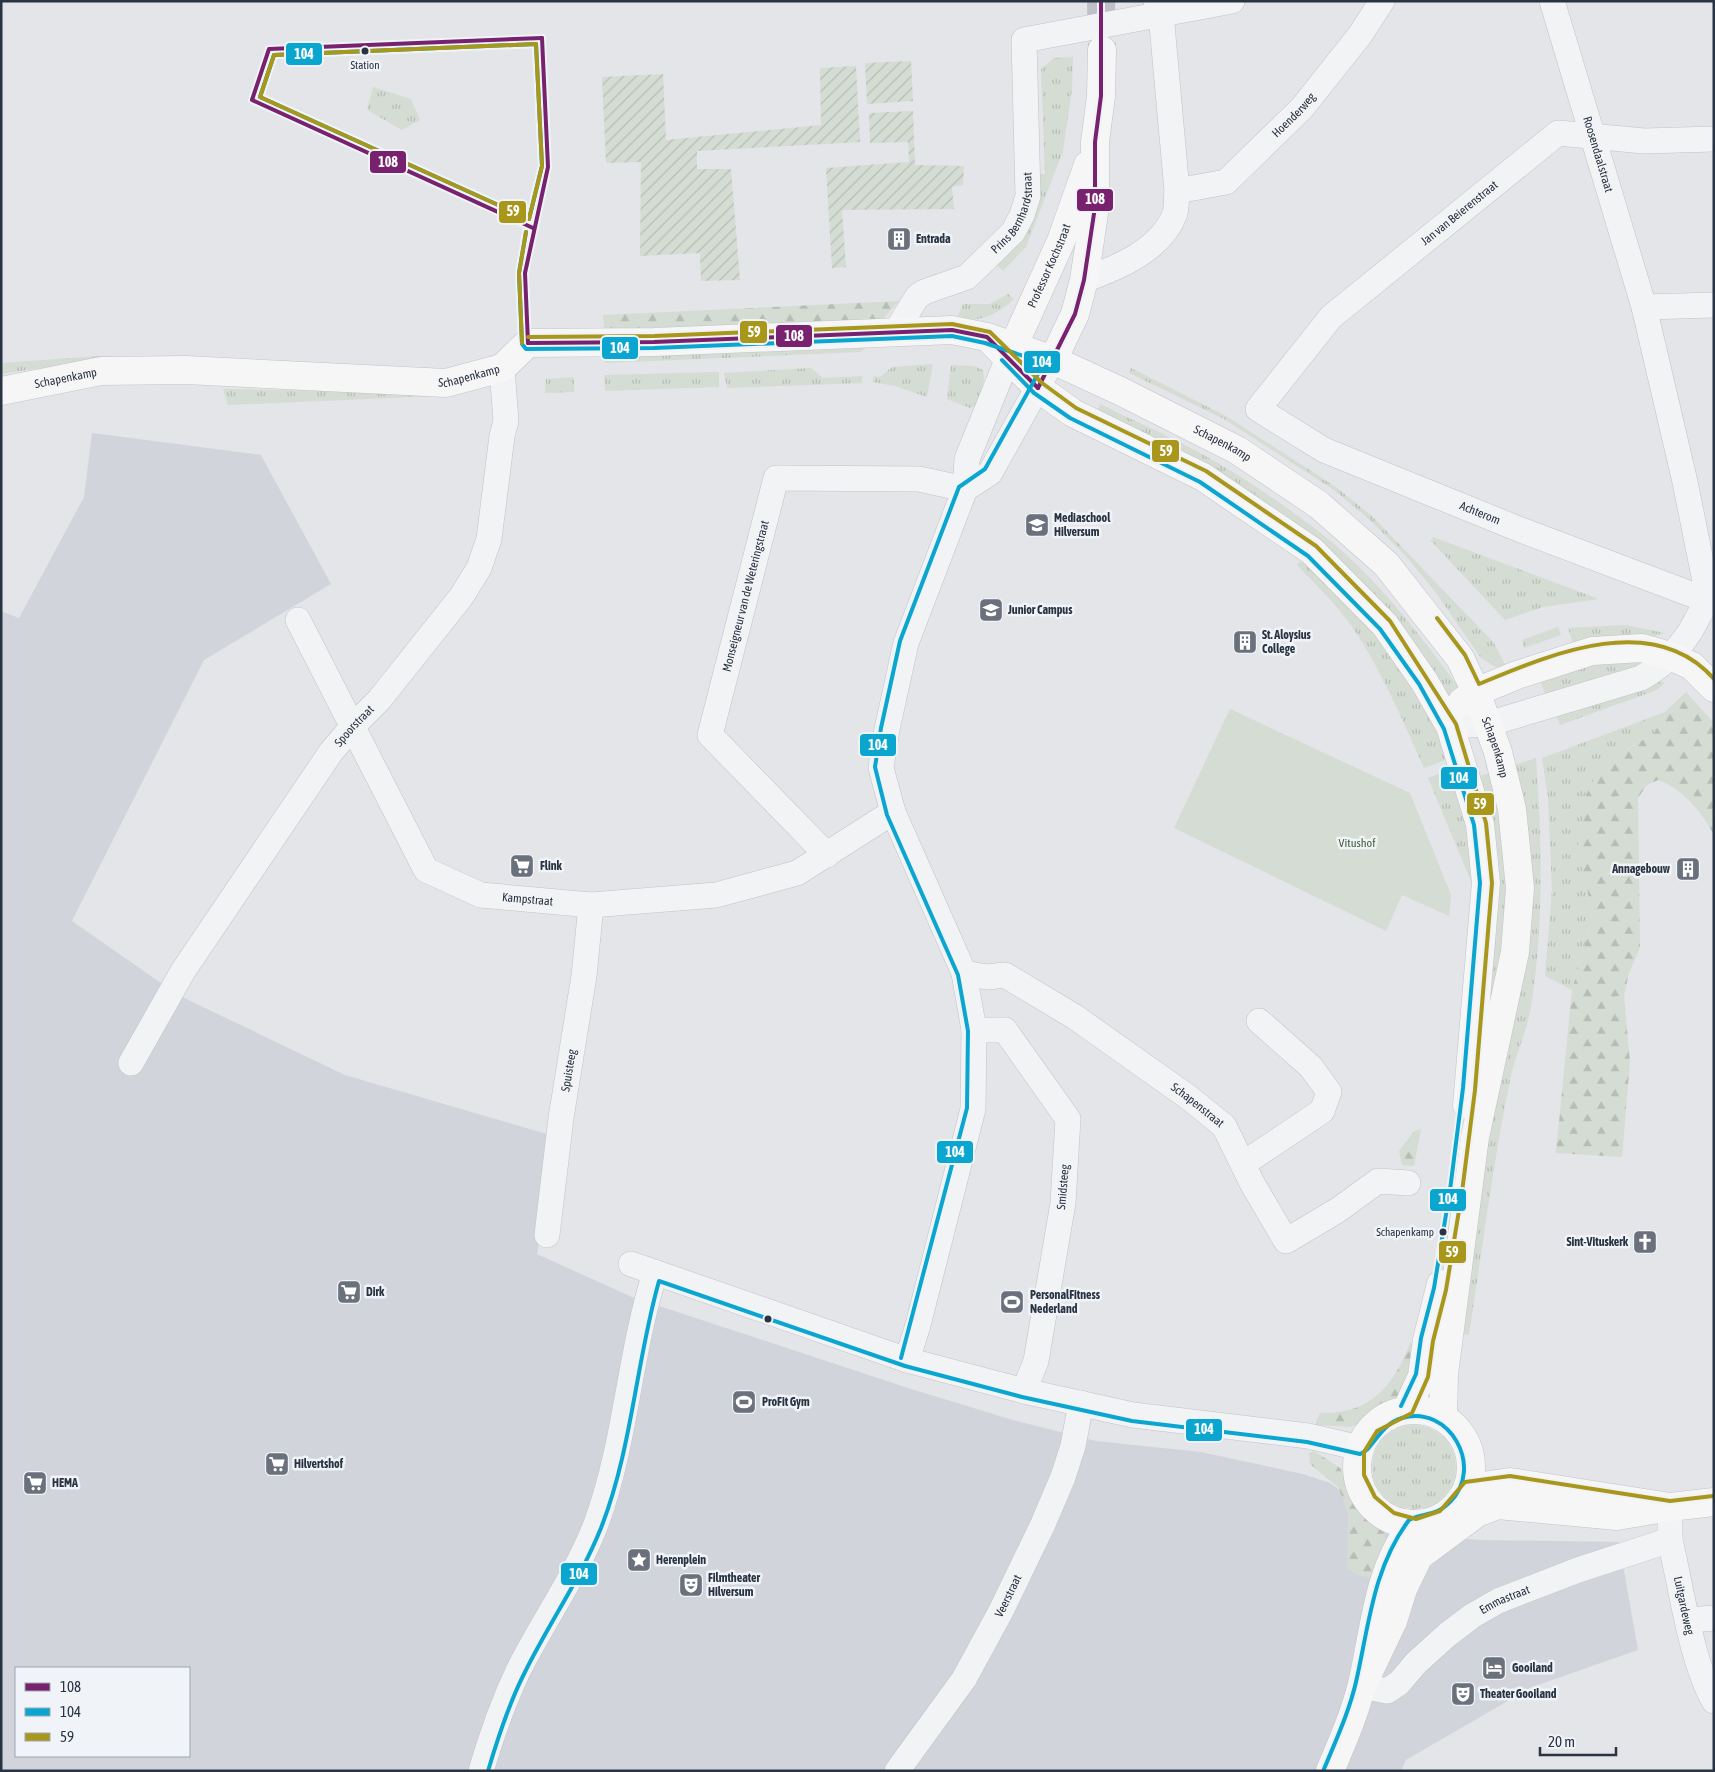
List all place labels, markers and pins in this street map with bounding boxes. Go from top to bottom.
marker: Station [360,46,370,56]
place label: Station [350,59,380,71]
building icon: Entrada [886,226,912,252]
place label: Entrada [916,232,951,246]
place label: Mediaschool Hilversum [1054,511,1111,539]
school or university icon: Mediaschool Hilversum [1024,512,1050,538]
school or university icon: Junior Campus [978,597,1004,623]
place label: Junior Campus [1007,603,1073,617]
place label: St. Aloysius College [1262,628,1311,656]
building icon: St. Aloysius College [1232,629,1258,655]
supermarket icon: Flink [509,853,535,879]
building icon: Annagebouw [1675,856,1701,882]
place label: Flink [540,859,563,873]
place label: Annagebouw [1611,862,1671,876]
place label: Schapenkamp [1376,1226,1434,1238]
marker: Schapenkamp [1438,1227,1448,1237]
church icon: Sint-Vituskerk [1632,1229,1658,1255]
place label: Sint-Vituskerk [1566,1235,1629,1249]
supermarket icon: Dirk [336,1279,362,1305]
place label: Dirk [366,1285,385,1299]
place label: PersonalFitness Nederland [1030,1288,1101,1316]
sports icon: PersonalFitness Nederland [999,1289,1025,1315]
unlabelled marker [763,1314,773,1324]
sports icon: ProFit Gym [731,1389,757,1415]
place label: ProFit Gym [762,1395,810,1409]
supermarket icon: Hilvertshof [264,1451,290,1477]
place label: Hilvertshof [294,1457,344,1471]
supermarket icon: HEMA [22,1470,48,1496]
place label: HEMA [52,1476,78,1490]
place icon: Herenplein [626,1547,652,1573]
place label: Herenplein [656,1553,706,1567]
place label: Filmtheater Hilversum [708,1571,761,1599]
theatre icon: Filmtheater Hilversum [678,1572,704,1598]
hotel icon: Gooiland [1481,1655,1507,1681]
place label: Gooiland [1512,1661,1553,1675]
theatre icon: Theater Gooiland [1450,1681,1476,1707]
place label: Theater Gooiland [1480,1687,1557,1701]

